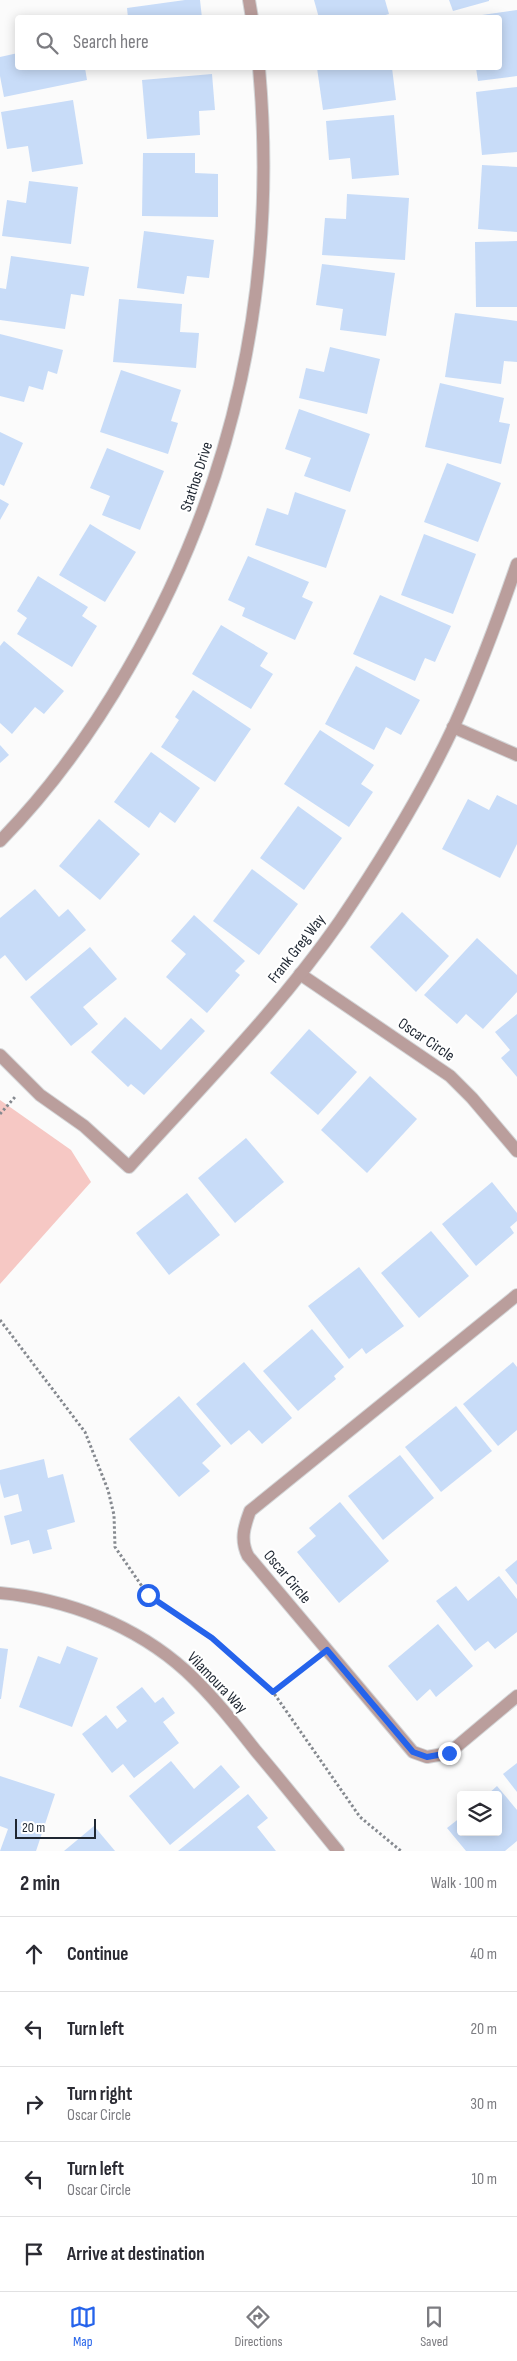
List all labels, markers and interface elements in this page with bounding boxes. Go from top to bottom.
search box [15,15,502,70]
icon: search [33,29,61,57]
text: Search here [73,31,149,54]
street label: Stathos Drive [177,440,217,514]
street label: Frank Greg Way [264,911,330,987]
street label: Oscar Circle [394,1014,458,1066]
street label: Oscar Circle [259,1546,315,1608]
route start [137,1584,160,1607]
street label: Vilamoura Way [183,1648,251,1718]
route end [438,1742,461,1765]
map controls [457,1791,502,1836]
button: layers [457,1791,502,1836]
scale bar [15,1816,96,1839]
text: 20 m [22,1819,45,1836]
text: 2 min [20,1871,60,1896]
text: Walk · 100 m [431,1874,497,1893]
icon: ahead [20,1940,48,1968]
text: Continue [67,1943,128,1966]
text: 40 m [470,1945,497,1964]
icon: left [20,2015,48,2043]
text: Turn left [67,2018,124,2041]
text: 20 m [470,2020,497,2039]
text: Turn right [67,2083,132,2106]
icon: right [20,2090,48,2118]
text: 30 m [470,2095,497,2114]
text: Oscar Circle [67,2106,131,2125]
text: Turn left [67,2158,124,2181]
icon: left [20,2165,48,2193]
text: 10 m [471,2170,497,2189]
text: Oscar Circle [67,2181,131,2200]
icon: arrive [20,2240,48,2268]
text: Arrive at destination [67,2243,205,2266]
tab: Map [69,2303,97,2350]
tab: Directions [234,2303,283,2350]
tab: Saved [420,2303,448,2350]

